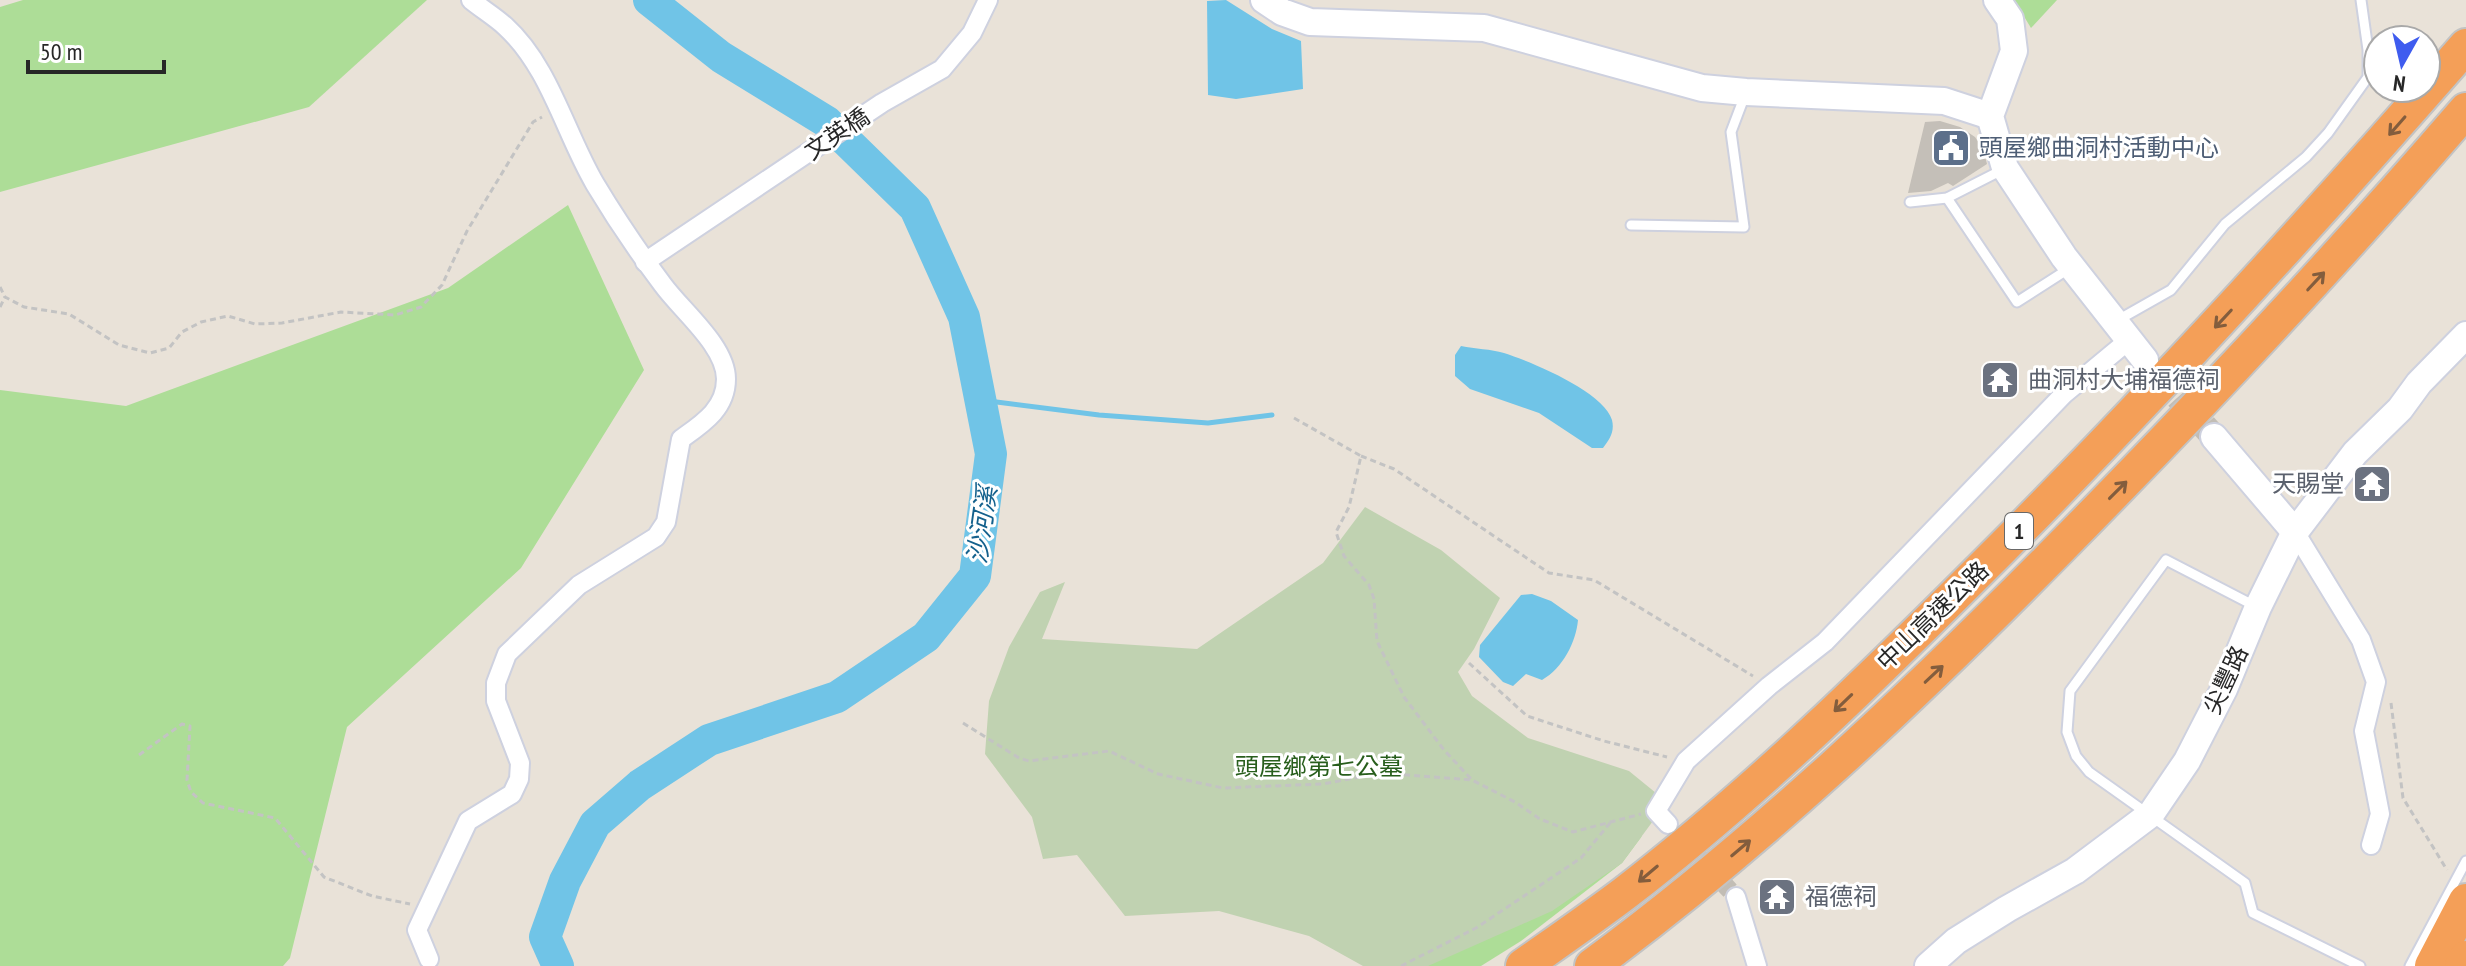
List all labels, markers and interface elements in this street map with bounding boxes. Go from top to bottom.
scale bar [28,24,164,74]
north arrow [2362,24,2442,104]
text: 50 m [40,36,82,67]
text: N [2391,69,2407,98]
street label: 文英橋 [798,101,875,167]
one-way arrow [2388,115,2406,135]
public building icon: 頭屋鄉曲洞村活動中心 [1930,127,1972,169]
place label: 頭屋鄉曲洞村活動中心 [1979,132,2219,163]
one-way arrow [2306,271,2325,291]
one-way arrow [2213,309,2232,329]
temple icon: 曲洞村大埔福德祠 [1979,359,2021,401]
place label: 曲洞村大埔福德祠 [2028,364,2220,395]
temple icon: 天賜堂 [2351,463,2393,505]
place label: 天賜堂 [2272,468,2344,499]
water label: 沙河溪 [960,480,1004,566]
one-way arrow [2108,480,2127,500]
road number: 1 [2005,513,2033,549]
street label: 中山高速公路 [1870,554,1995,677]
street label: 尖豐路 [2196,641,2255,719]
one-way arrow [1924,664,1944,683]
one-way arrow [1833,694,1853,713]
park label: 頭屋鄉第七公墓 [1235,751,1403,782]
one-way arrow [1731,840,1751,858]
one-way arrow [1638,866,1659,883]
temple icon: 福德祠 [1756,876,1798,918]
place label: 福德祠 [1805,881,1877,912]

